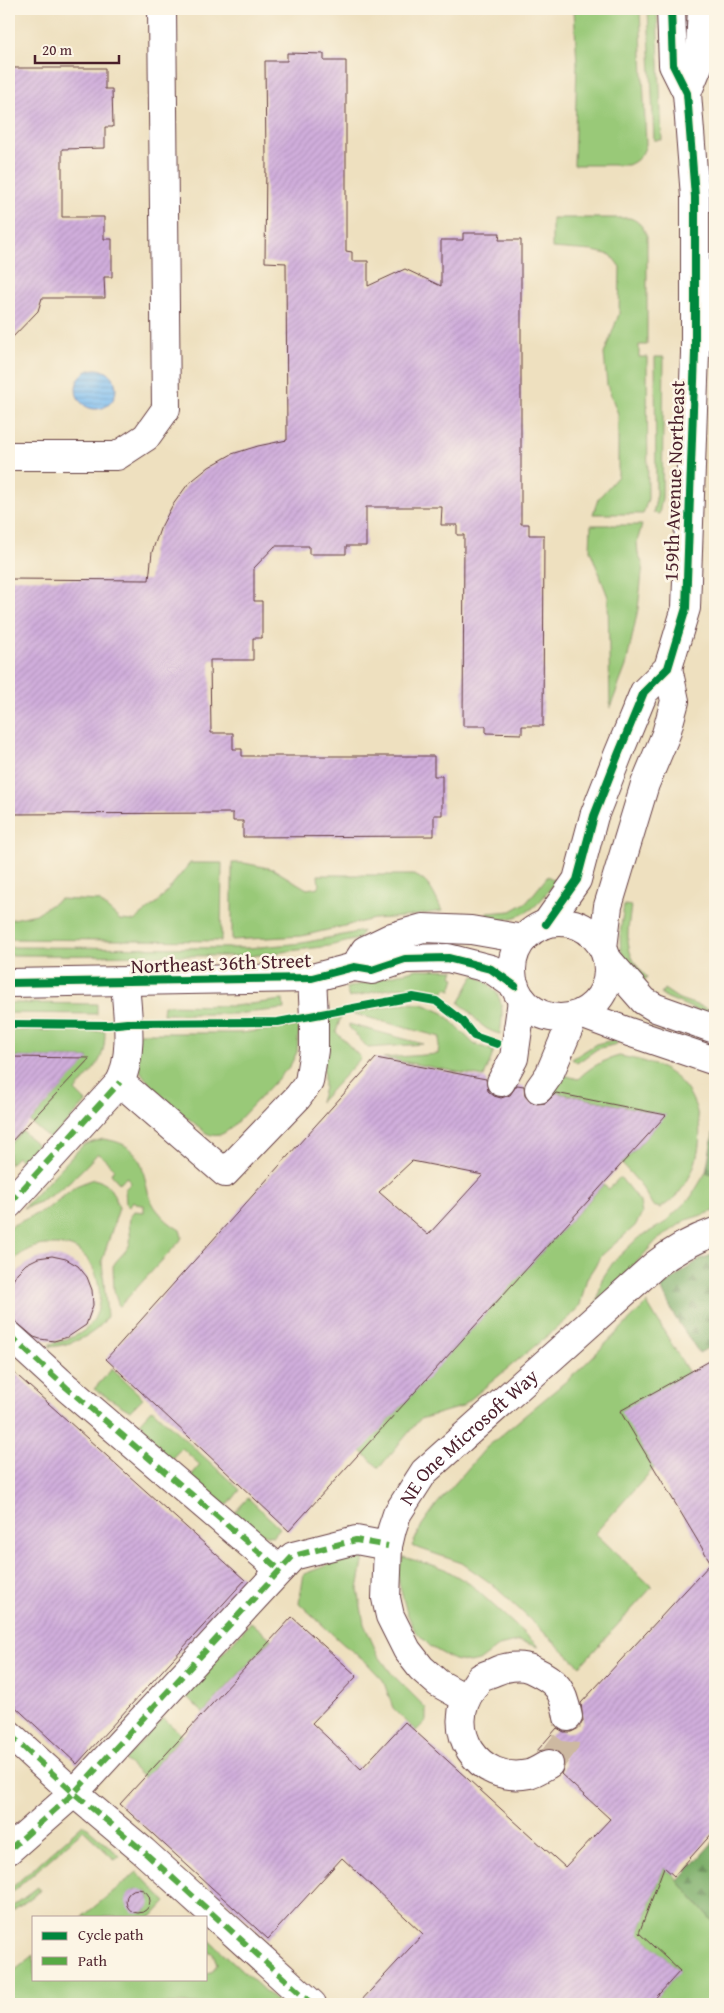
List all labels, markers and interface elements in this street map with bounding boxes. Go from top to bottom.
scale bar [35,32,119,64]
text: 20 m [42,39,73,60]
street label: 159th Avenue Northeast [656,380,692,582]
street label: Northeast 36th Street [130,945,312,980]
street label: NE One Microsoft Way [391,1362,544,1511]
legend [32,1916,208,1980]
text: Cycle path [78,1924,144,1945]
text: Path [78,1950,107,1971]

